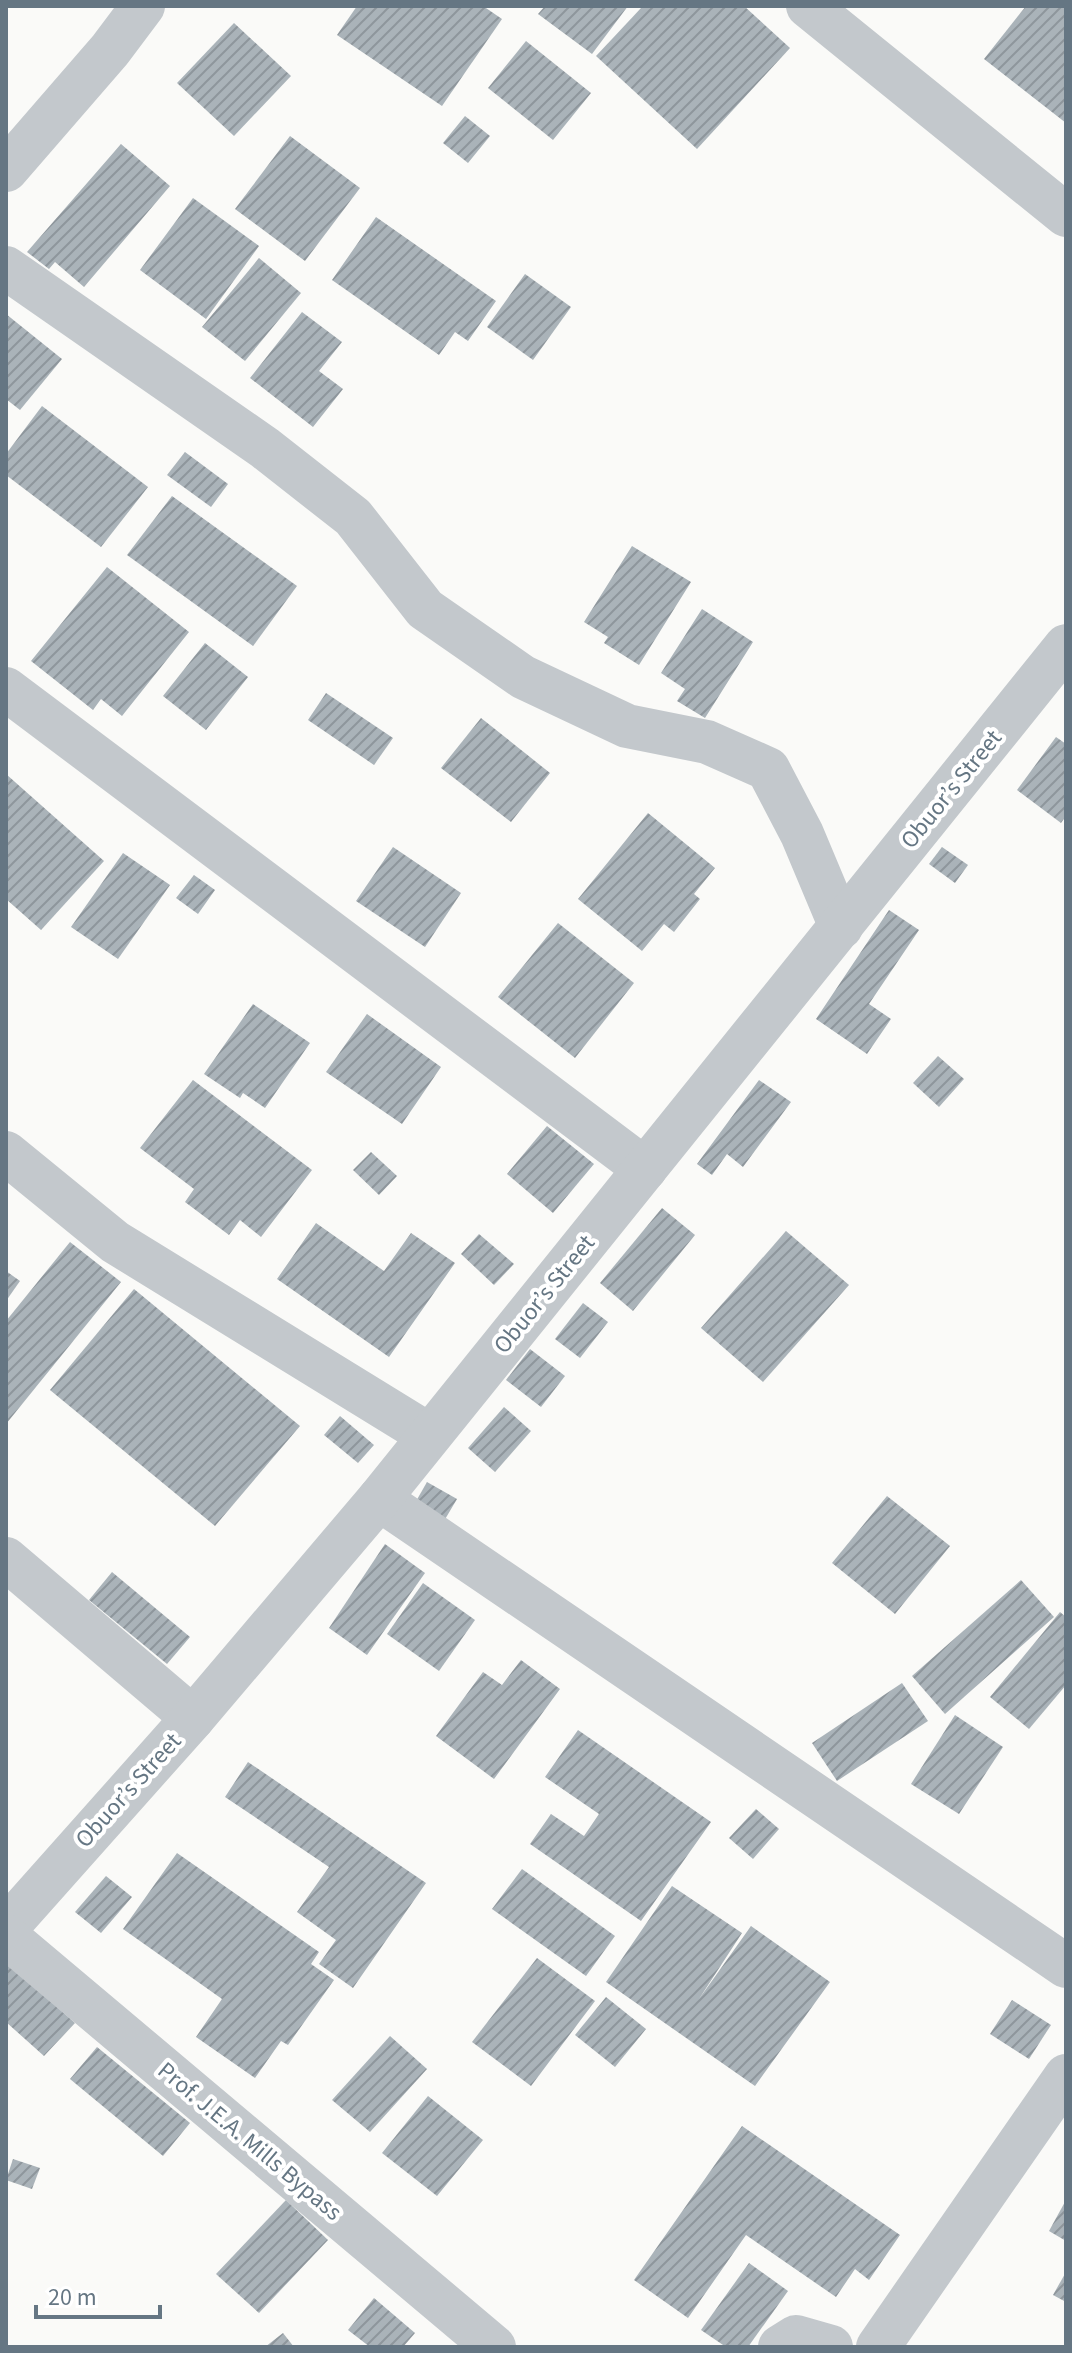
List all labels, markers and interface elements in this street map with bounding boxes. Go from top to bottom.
street label: Obuor’s Street [892,722,1010,856]
street label: Obuor’s Street [485,1227,603,1361]
street label: Obuor’s Street [67,1725,190,1856]
street label: Prof. J.E.A. Mills Bypass [150,2054,349,2229]
scale bar [36,2269,160,2319]
text: 20 m [48,2280,97,2315]

